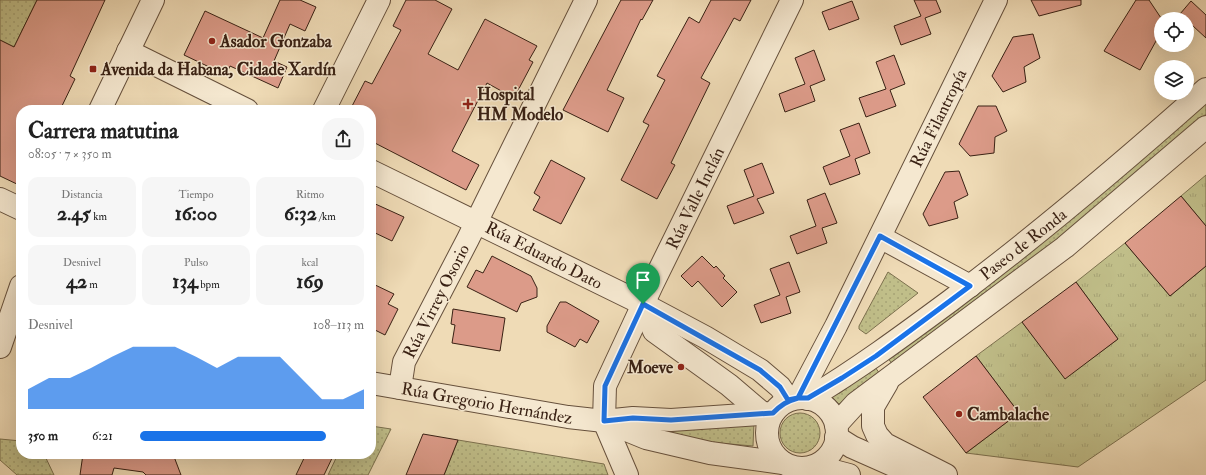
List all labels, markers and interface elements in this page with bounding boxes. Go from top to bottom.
map controls [1154,12,1194,100]
button: locate [1154,12,1194,52]
place label: Asador Gonzaba [219,31,333,52]
marker: Asador Gonzaba [207,36,217,46]
place label: Avenida da Habana, Cidade Xardín [100,59,336,80]
button: layers [1154,60,1194,100]
marker: Avenida da Habana, Cidade Xardín [88,64,98,74]
street label: Rúa Filantropía [906,65,973,171]
place label: Hospital HM Modelo [477,84,563,125]
marker: Hospital HM Modelo [462,98,474,110]
text: Carrera matutina [28,117,178,145]
button: share [322,118,364,160]
street label: Rúa Valle Inclán [662,144,729,253]
text: 08:05 · 7 × 350 m [28,146,112,162]
text: Distancia [61,188,103,201]
text: Tiempo [179,188,213,201]
text: Ritmo [296,188,324,201]
text: 2.45 [57,201,91,226]
text: 16:00 [175,201,217,226]
text: 6:32 [284,201,317,226]
street label: Paseo de Ronda [976,203,1072,285]
text: km [91,210,107,223]
text: /km [317,210,336,223]
street label: Rúa Eduardo Dato [482,217,606,294]
street label: Rúa Virrey Osorio [399,241,475,362]
text: Desnivel [63,256,101,269]
text: Pulso [184,256,208,269]
text: kcal [302,256,318,269]
pin [626,263,660,304]
text: 42 [66,269,87,294]
text: 134 [172,269,198,294]
text: 169 [296,269,324,294]
icon: arrive [632,269,654,291]
text: m [87,278,98,291]
text: bpm [198,278,220,291]
text: Desnivel [28,317,73,333]
text: 108–113 m [313,317,364,333]
place label: Moeve [626,357,674,378]
marker: Moeve [676,362,686,372]
street label: Rúa Gregorio Hernández [400,378,574,429]
place label: Cambalache [967,404,1050,425]
marker: Cambalache [954,409,964,419]
text: 350 m [28,428,58,444]
text: 6:21 [92,428,113,444]

